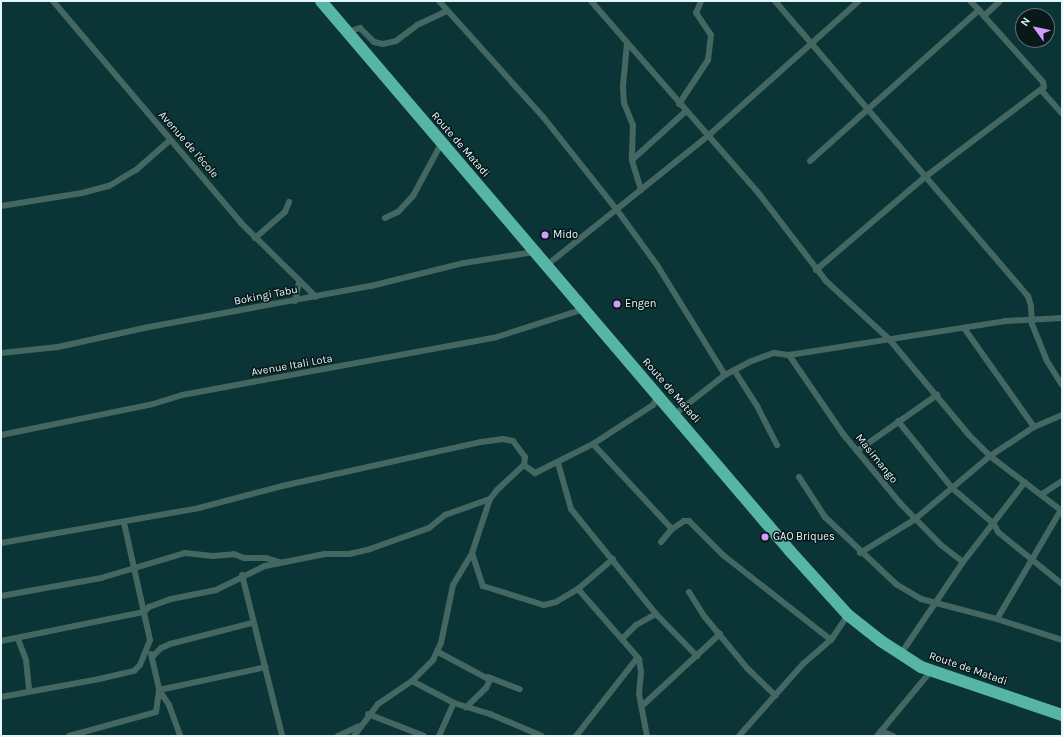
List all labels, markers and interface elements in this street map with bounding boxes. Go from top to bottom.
north arrow [1015,8,1055,48]
text: N [1018,15,1033,29]
street label: Avenue de l'école [155,109,221,181]
street label: Route de Matadi [428,110,492,180]
place label: Mido [553,228,578,242]
marker: Mido [540,230,550,240]
street label: Bokingi Tabu [233,283,299,309]
place label: Engen [625,297,656,311]
marker: Engen [612,299,622,309]
street label: Avenue Itali Lota [250,352,334,380]
street label: Route de Matadi [639,356,703,426]
street label: Masimango [852,432,900,486]
place label: GAO Briques [773,530,835,544]
marker: GAO Briques [760,532,770,542]
street label: Route de Matadi [927,649,1009,689]

